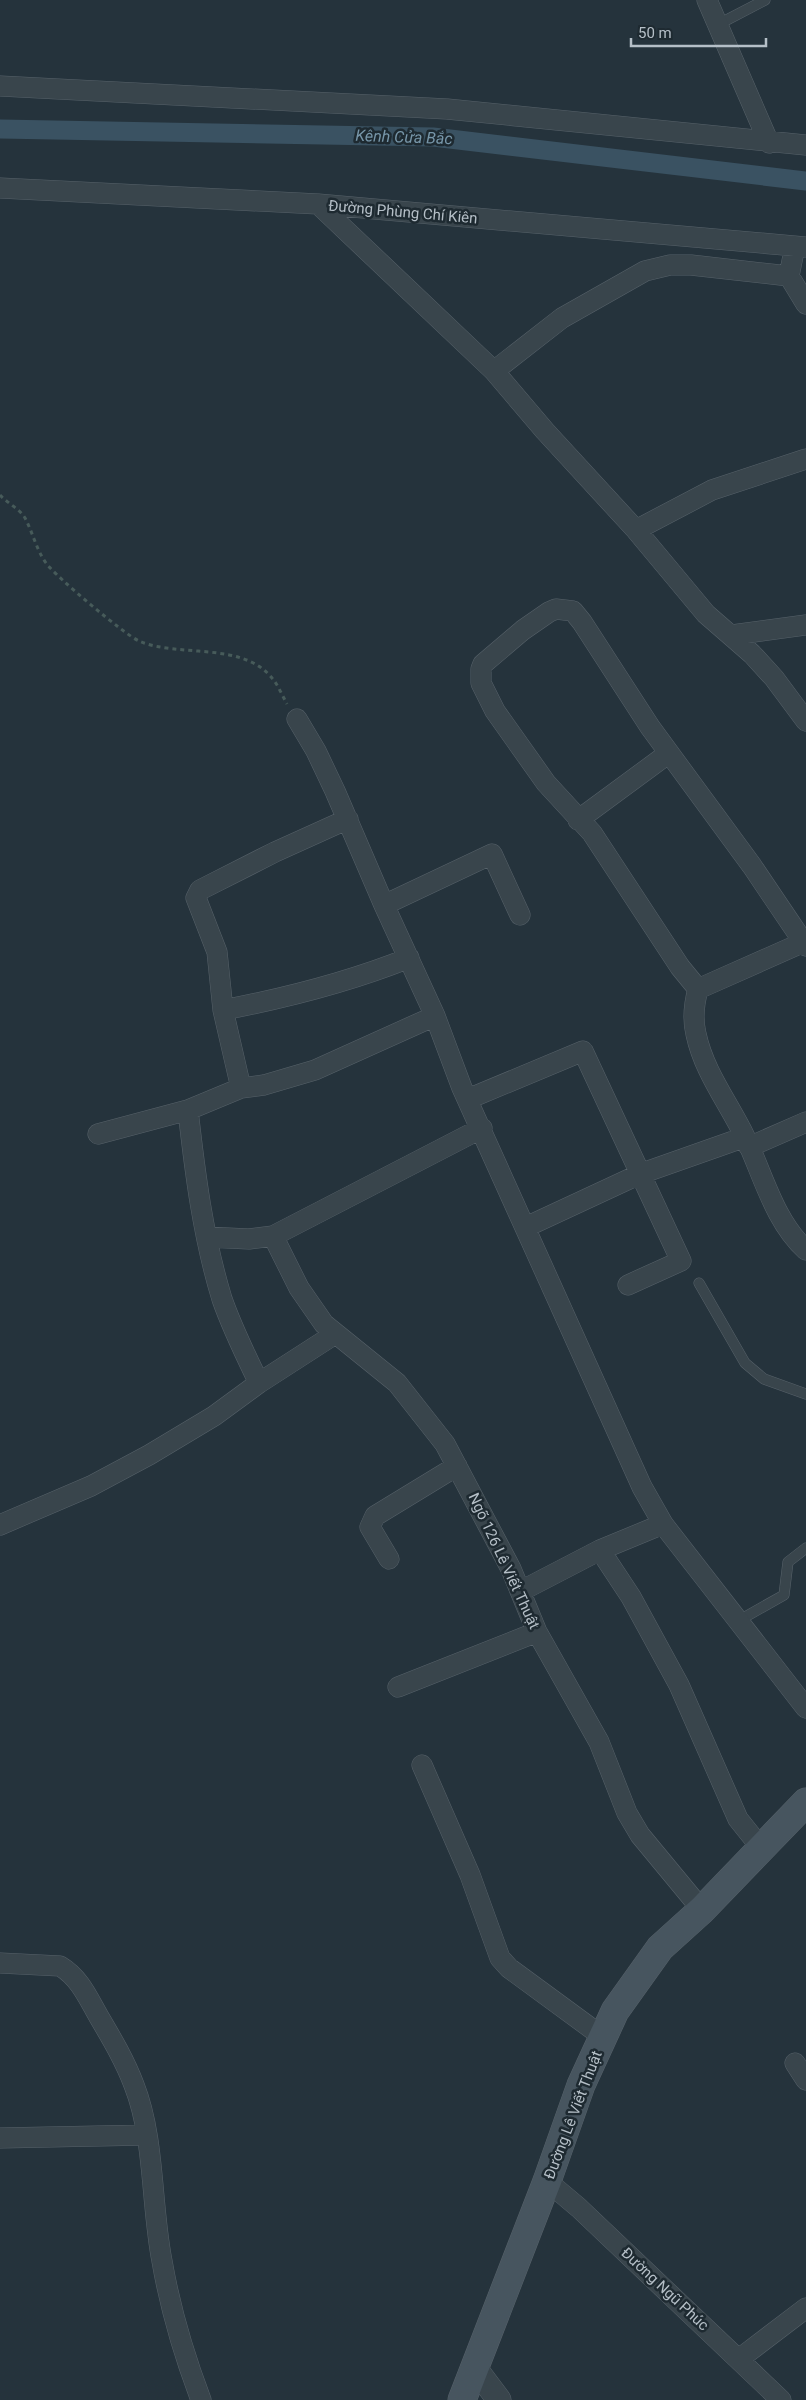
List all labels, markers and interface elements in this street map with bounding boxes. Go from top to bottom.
scale bar [631,15,766,47]
text: 50 m [638,24,672,42]
water label: Kênh Cửa Bắc [355,126,453,148]
street label: Đường Phùng Chí Kiên [328,197,478,227]
street label: Ngõ 126 Lê Viết Thuật [465,1490,544,1632]
street label: Đường Lê Viết Thuật [540,2048,606,2182]
street label: Đường Ngũ Phúc [617,2244,713,2334]

